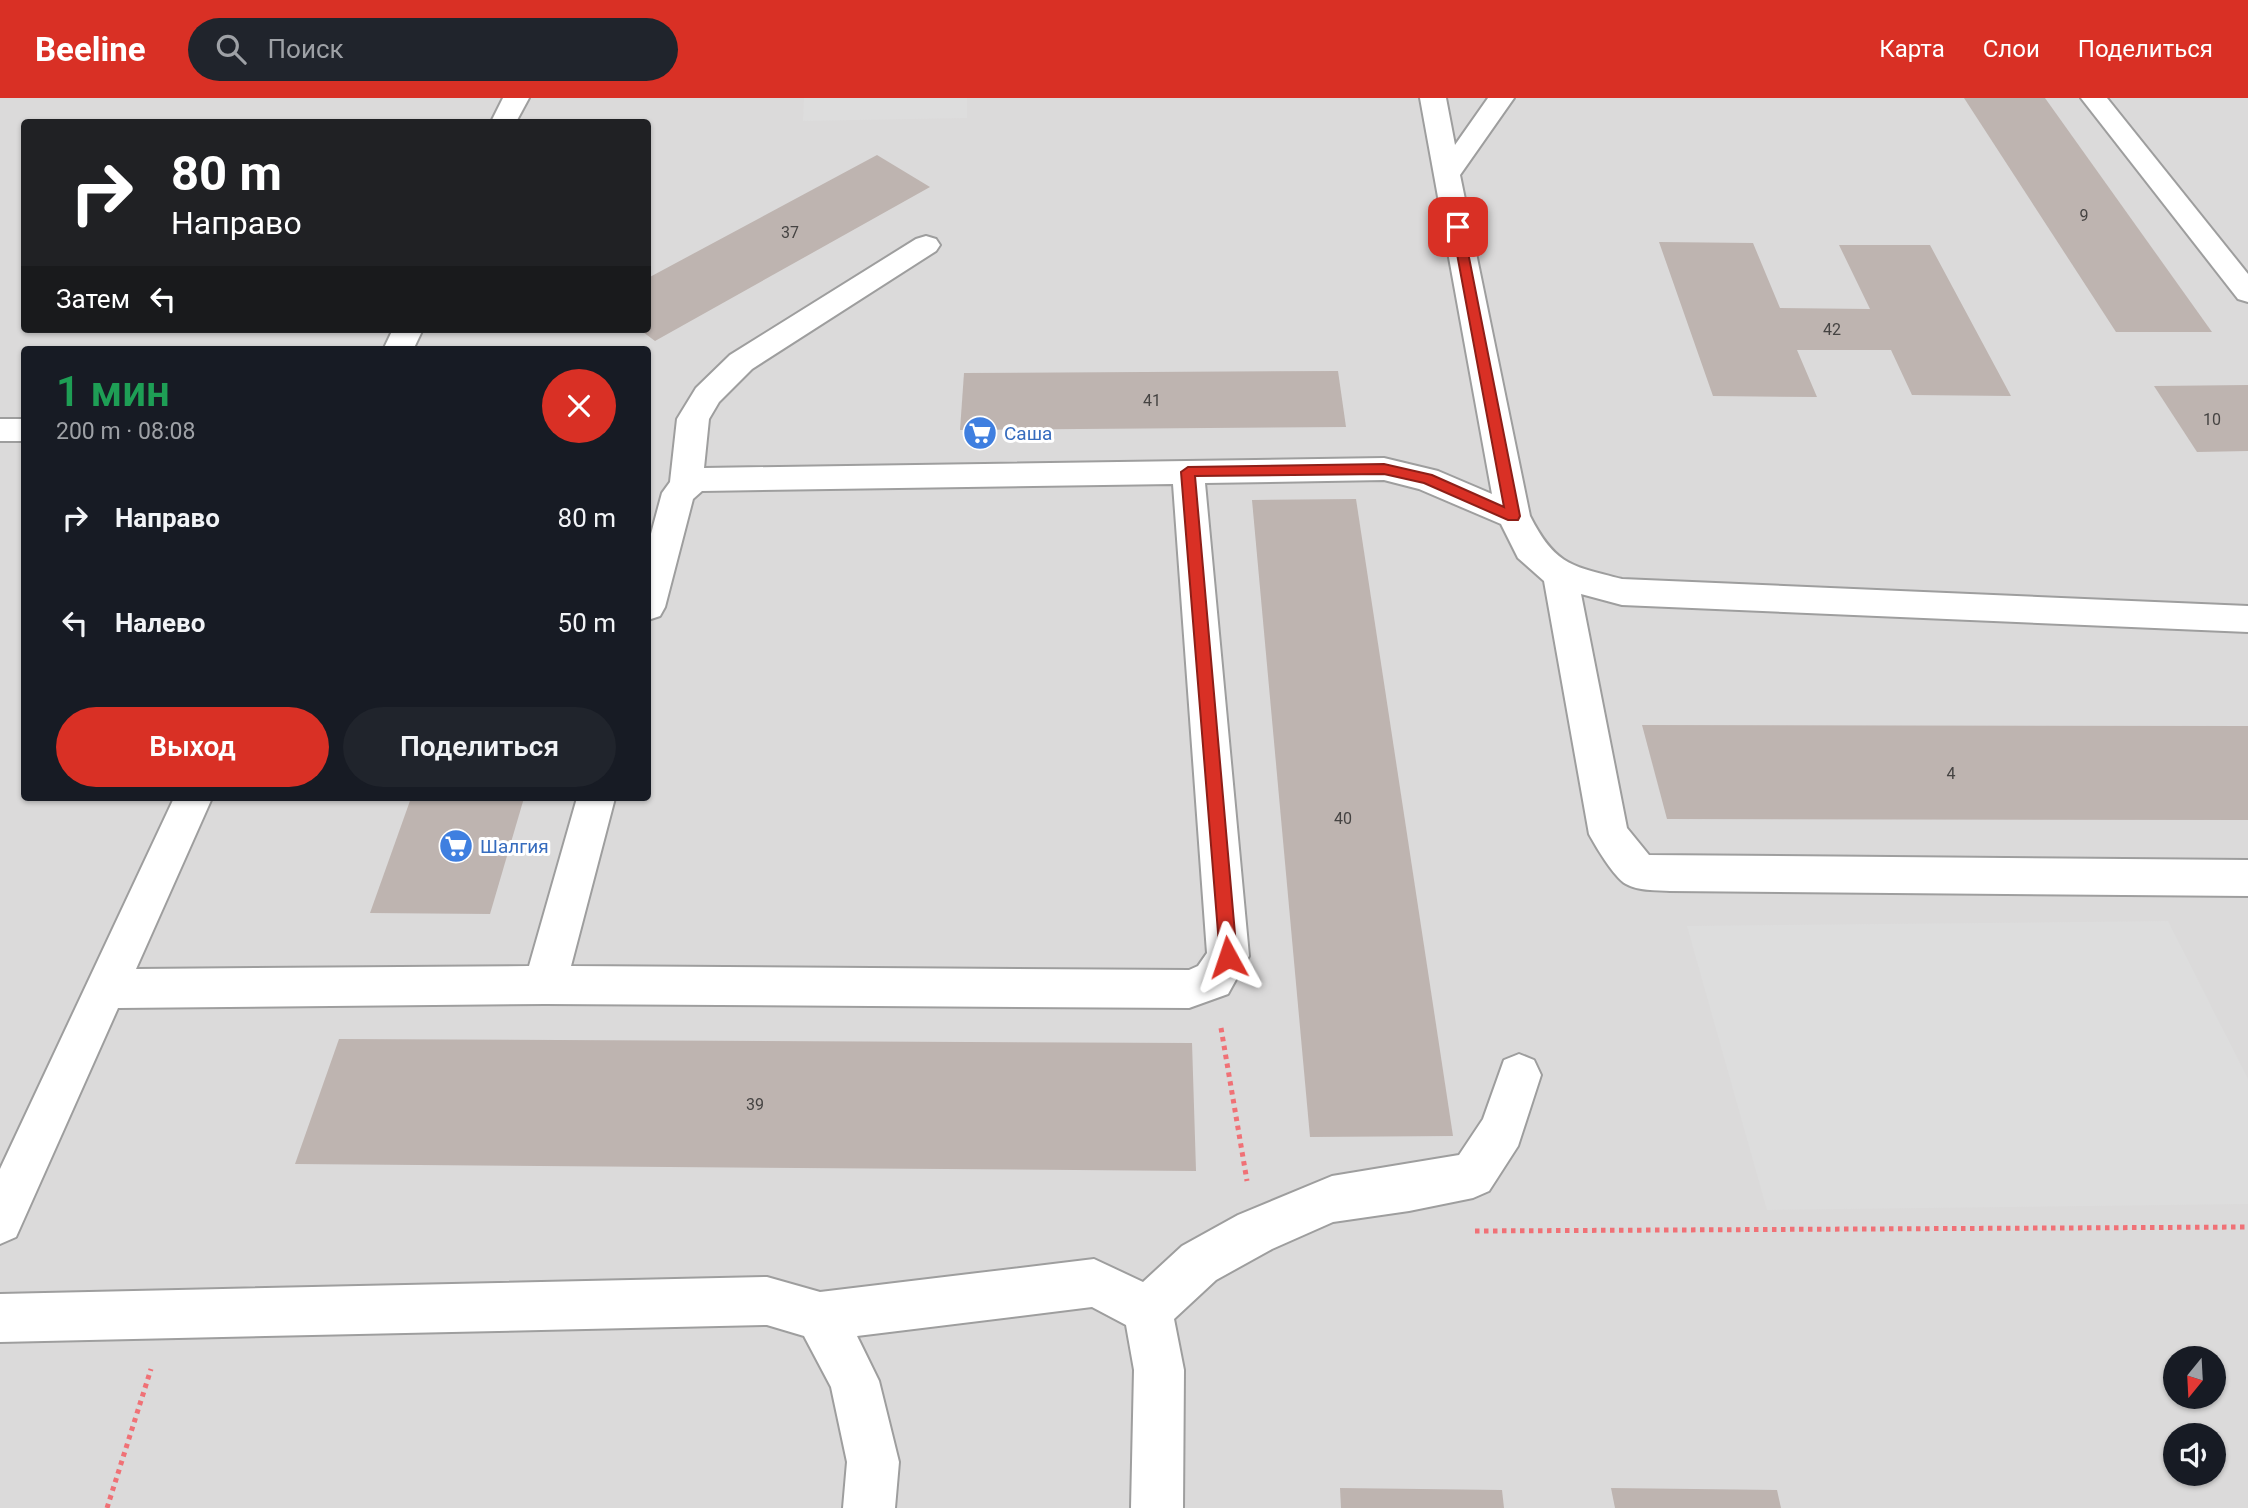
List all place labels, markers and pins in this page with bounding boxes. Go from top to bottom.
pin [1428,197,1488,257]
supermarket icon: Саша [961,414,999,452]
place label: Саша [1004,422,1052,445]
supermarket icon: Шалгия [437,827,475,865]
place label: Шалгия [480,835,549,858]

